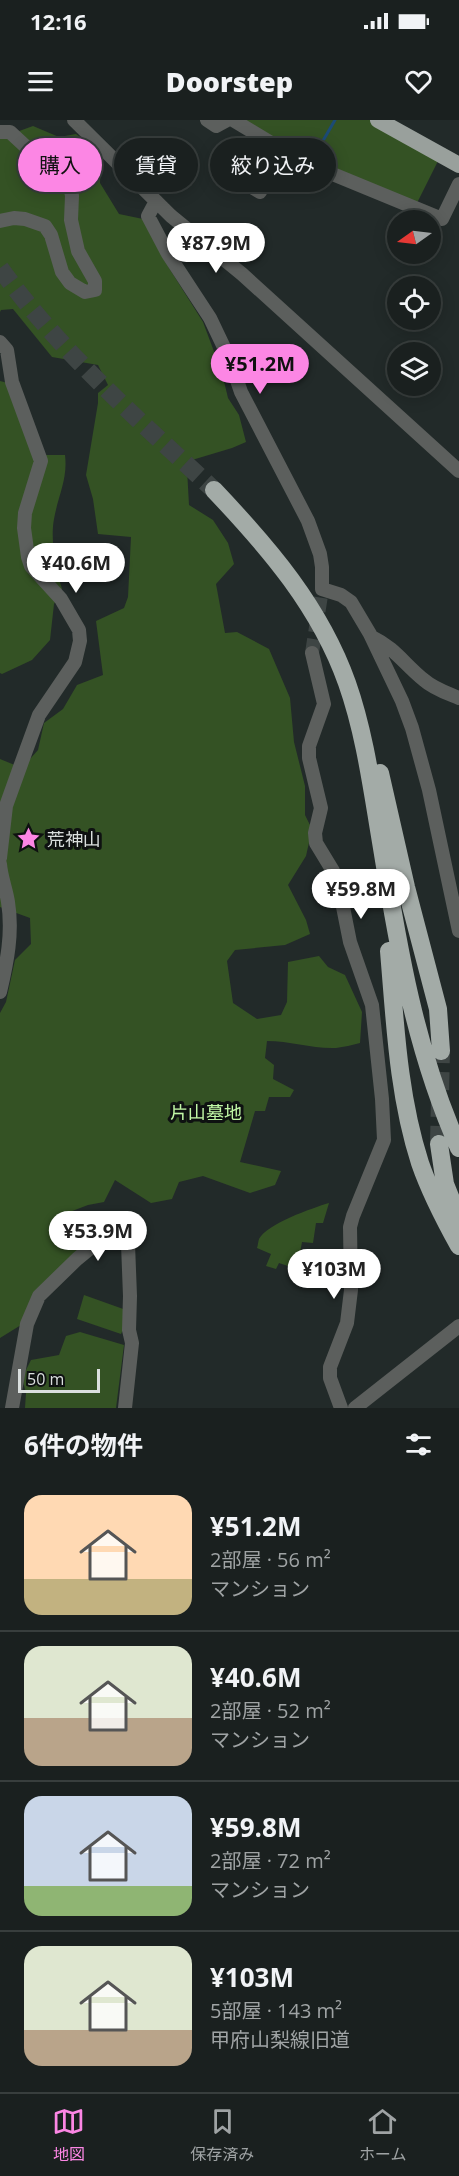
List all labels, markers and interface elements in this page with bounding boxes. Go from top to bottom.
text: 12:16 [30,6,87,36]
text: Doorstep [166,63,293,100]
icon: menu [24,65,57,98]
icon: heart [402,65,435,98]
chip: 購入 [18,138,102,192]
chip: 賃貸 [114,138,198,192]
chip: 絞り込み [210,138,336,192]
north arrow [387,210,441,264]
map controls [387,210,441,396]
pin: ¥87.9M [167,223,265,274]
text: ¥87.9M [181,229,251,256]
button: locate [387,276,441,330]
button: layers [387,342,441,396]
pin: ¥51.2M [211,344,309,395]
text: ¥51.2M [225,350,295,377]
pin: ¥40.6M [27,543,125,594]
text: ¥40.6M [41,549,111,576]
place icon: 荒神山 [16,826,42,852]
place label: 荒神山 [47,827,101,851]
pin: ¥59.8M [312,869,410,920]
text: ¥59.8M [326,875,396,902]
park label: 片山墓地 [170,1100,242,1124]
pin: ¥53.9M [49,1211,147,1262]
text: ¥53.9M [63,1217,133,1244]
pin: ¥103M [292,1249,376,1300]
text: ¥103M [302,1255,366,1282]
scale bar [18,1366,100,1394]
text: 50 m [27,1368,64,1390]
text: 6件の物件 [24,1427,143,1463]
icon: filters [402,1428,435,1461]
text: ¥51.2M [210,1508,301,1544]
icon: home [72,1519,144,1591]
text: 2部屋 · 56 m² [210,1546,331,1573]
text: マンション [210,1575,310,1602]
text: ¥40.6M [210,1659,301,1695]
icon: home [72,1670,144,1742]
text: 2部屋 · 52 m² [210,1697,331,1724]
text: マンション [210,1726,310,1753]
text: ¥59.8M [210,1809,301,1845]
icon: home [72,1820,144,1892]
text: 2部屋 · 72 m² [210,1847,331,1874]
text: マンション [210,1876,310,1903]
text: ¥103M [210,1959,294,1995]
icon: home [72,1970,144,2042]
text: 5部屋 · 143 m² [210,1997,342,2024]
text: 甲府山梨線旧道 [210,2026,350,2053]
tab: 地図 [52,2105,85,2165]
tab: 保存済み [190,2105,254,2165]
tab: ホーム [359,2105,407,2165]

